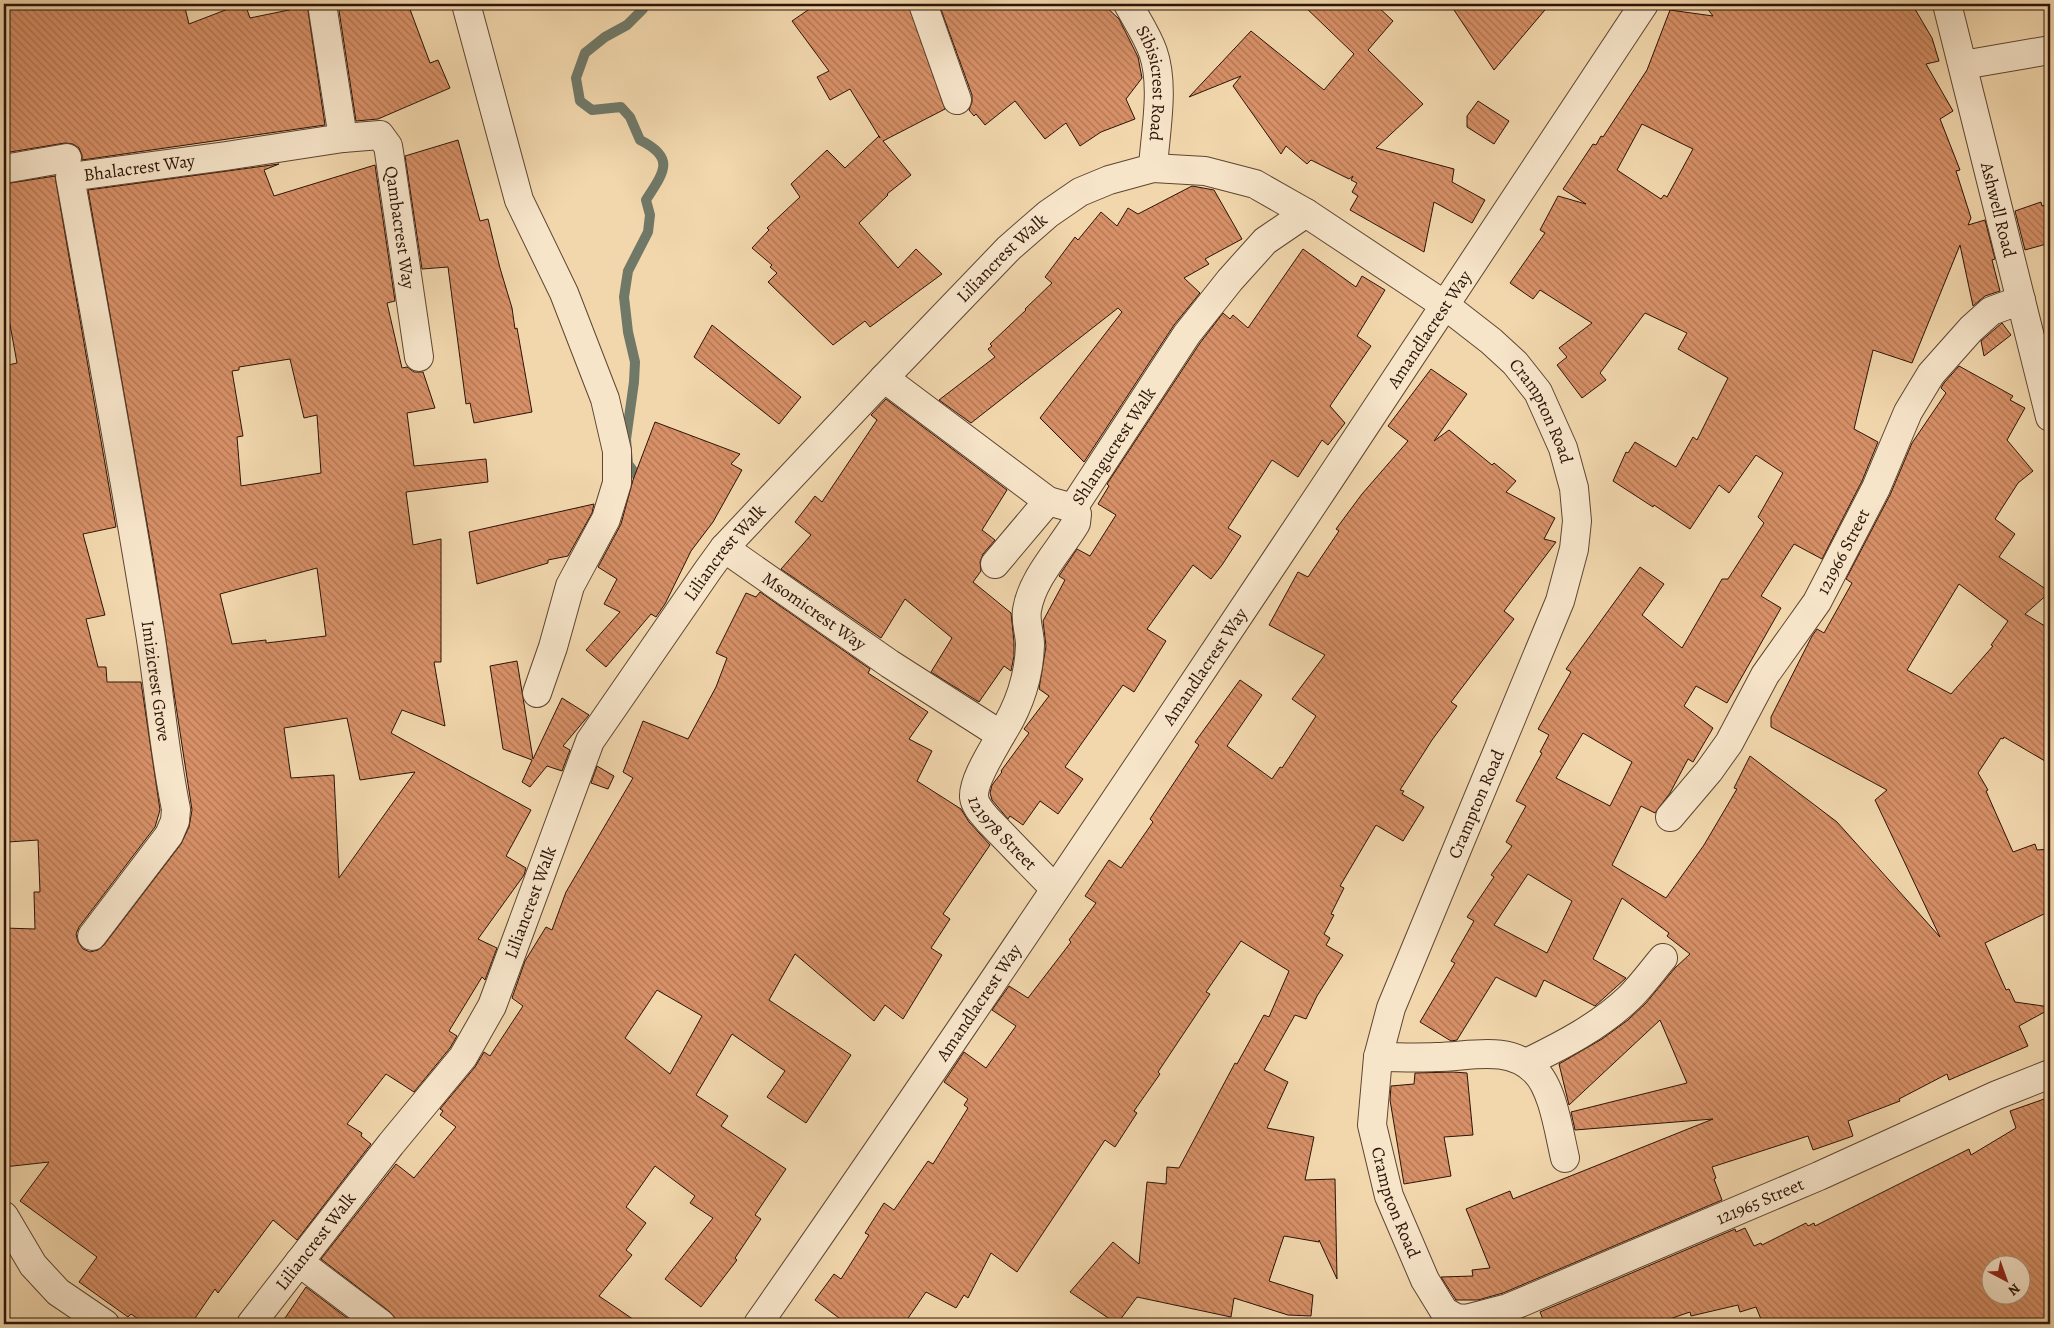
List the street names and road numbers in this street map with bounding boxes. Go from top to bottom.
street label: Sibisicrest Road [1130,21,1171,143]
street label: Bhalacrest Way [82,148,197,187]
street label: Ashwell Road [1975,159,2022,260]
street label: Qambacrest Way [379,164,421,292]
street label: Liliancrest Walk [951,208,1053,308]
street label: Amandlacrest Way [1381,265,1477,394]
street label: Crampton Road [1504,353,1579,466]
street label: Shlangucrest Walk [1066,382,1161,510]
street label: Liliancrest Walk [678,499,771,606]
street label: 121966 Street [1811,504,1875,599]
street label: Msomicrest Way [757,566,872,656]
street label: Amandlacrest Way [1156,602,1253,731]
street label: Imizicrest Grove [136,619,176,743]
street label: Crampton Road [1442,745,1510,862]
street label: 121978 Street [962,794,1042,876]
street label: Liliancrest Walk [499,843,562,962]
street label: Amandlacrest Way [930,938,1027,1067]
street label: Crampton Road [1366,1144,1426,1262]
street label: 121965 Street [1712,1172,1808,1230]
street label: Liliancrest Walk [270,1187,361,1295]

